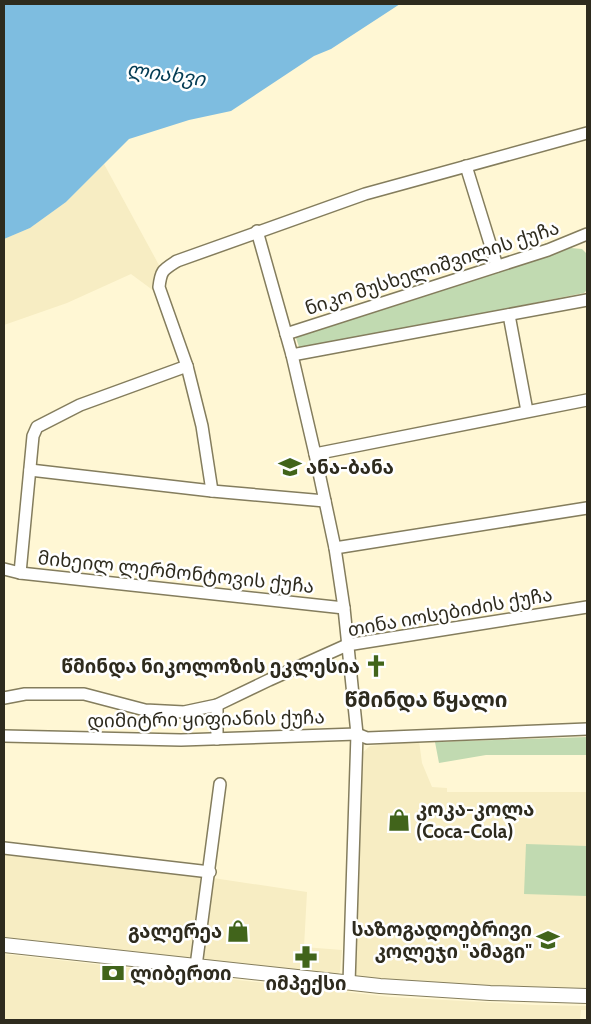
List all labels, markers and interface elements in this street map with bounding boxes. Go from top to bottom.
water label: ლიახვი [125,57,208,92]
street label: ნიკო მუსხელიშვილის ქუჩა [302,216,562,321]
school or university icon: ანა-ბანა [277,454,303,480]
place label: ანა-ბანა [306,456,394,479]
street label: მიხეილ ლერმონტოვის ქუჩა [37,546,315,599]
street label: თინა იოსებიძის ქუჩა [346,583,554,641]
church icon: წმინდა ნიკოლოზის ეკლესია [363,653,389,679]
place label: წმინდა ნიკოლოზის ეკლესია [61,655,360,679]
district label: წმინდა წყალი [344,687,508,713]
street label: დიმიტრი ყიფიანის ქუჩა [87,705,325,734]
place label: კოკა-კოლა (Coca-Cola) [416,798,534,843]
shop icon: კოკა-კოლა (Coca-Cola) [386,807,412,833]
shop icon: გალერეა [225,918,251,944]
place label: საზოგადოებრივი კოლეჯი "ამაგი" [352,918,532,963]
place label: გალერეა [128,920,222,943]
school or university icon: საზოგადოებრივი კოლეჯი "ამაგი" [535,927,561,953]
pharmacy icon: იმპექსი [293,944,319,970]
bank icon: ლიბერთი [100,960,126,986]
place label: ლიბერთი [130,962,232,985]
place label: იმპექსი [266,972,346,995]

